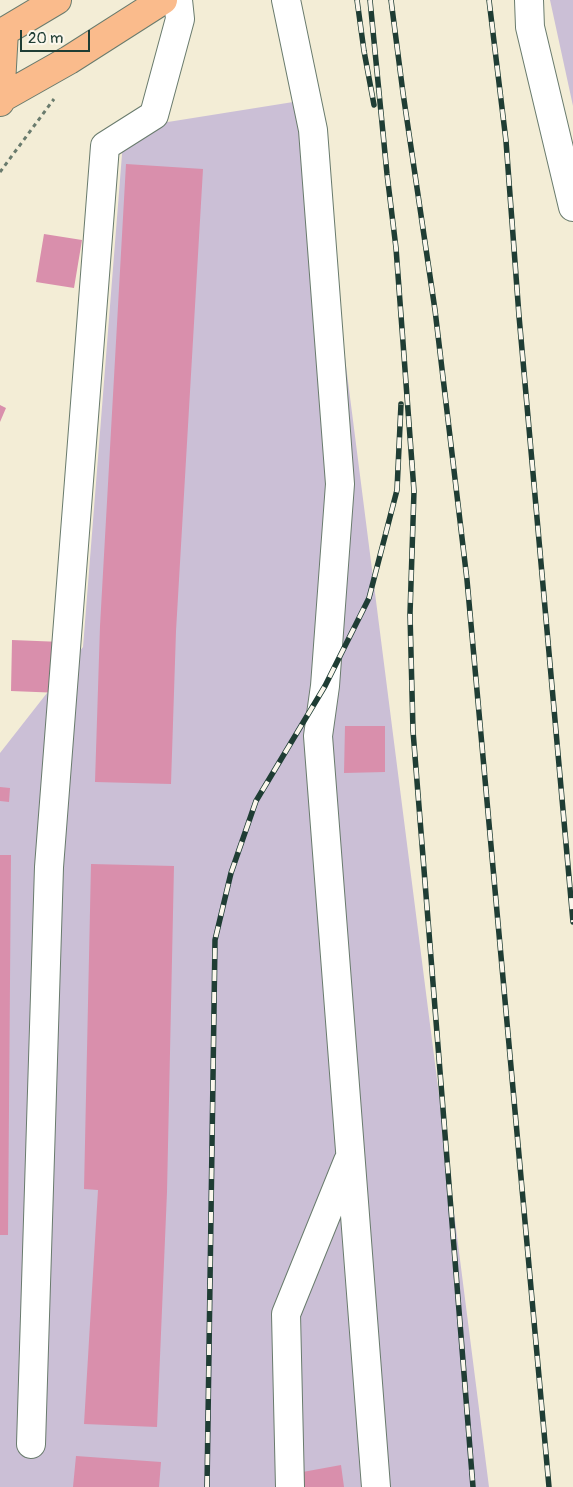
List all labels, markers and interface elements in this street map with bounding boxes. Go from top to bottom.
scale bar [22,20,92,52]
text: 20 m [28,29,63,48]

